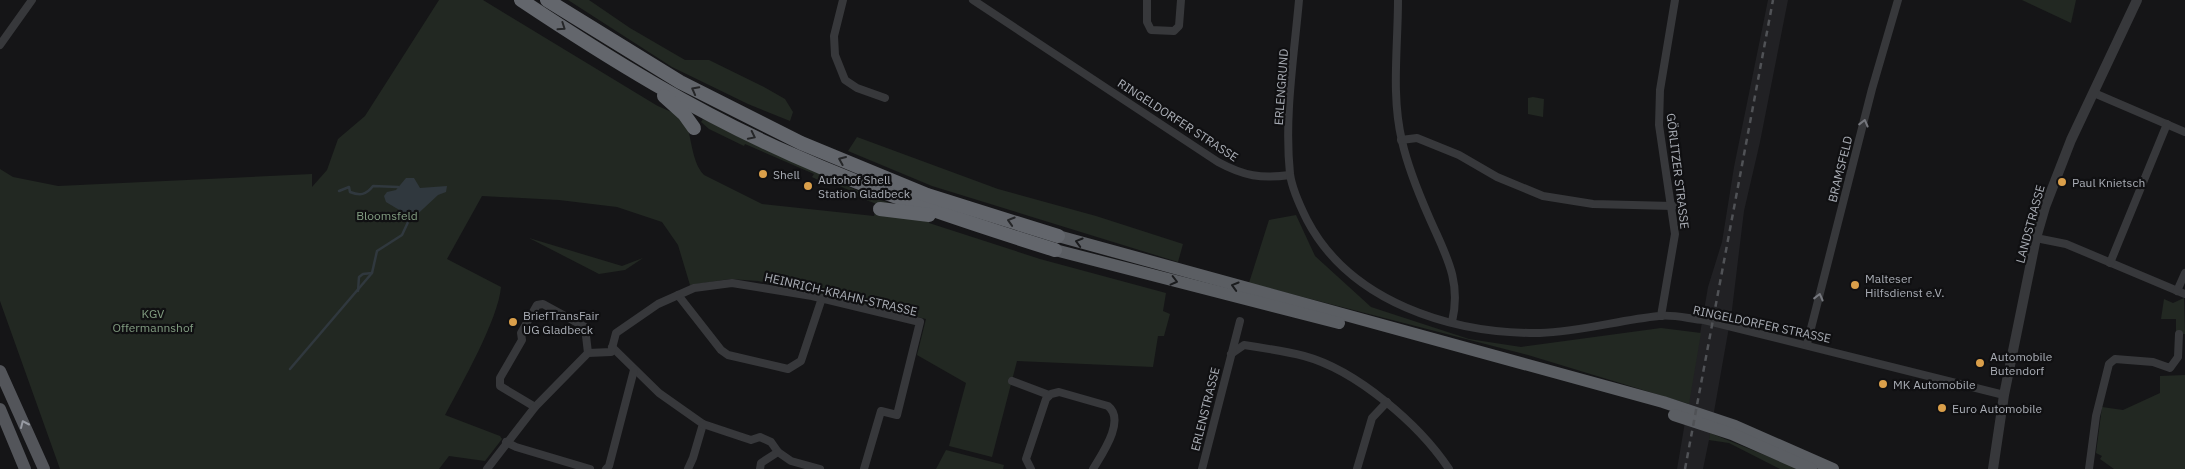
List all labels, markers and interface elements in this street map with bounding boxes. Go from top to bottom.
one-way arrow [556,21,566,30]
street label: ERLENGRUND [1271,48,1291,126]
street label: RINGELDORFER STRASSE [1115,75,1241,165]
one-way arrow [692,86,701,96]
street label: GÖRLITZER STRASSE [1663,112,1693,230]
one-way arrow [1858,119,1868,127]
one-way arrow [747,130,756,140]
street label: BRAMSFELD [1825,134,1855,204]
one-way arrow [838,156,847,166]
place label: Shell [773,167,800,182]
marker: Shell [757,168,769,180]
place label: Autohof Shell Station Gladbeck [818,172,911,201]
place label: Paul Knietsch [2072,175,2145,190]
marker: Paul Knietsch [2056,176,2068,188]
marker: Autohof Shell Station Gladbeck [802,180,814,192]
street label: LANDSTRASSE [2012,183,2048,265]
park label: Bloomsfeld [356,208,418,223]
one-way arrow [1007,217,1016,227]
one-way arrow [1074,237,1083,248]
street label: HEINRICH-KRAHN-STRASSE [763,269,919,319]
place label: Malteser Hilfsdienst e.V. [1865,271,1944,300]
one-way arrow [1169,275,1178,286]
marker: Malteser Hilfsdienst e.V. [1849,279,1861,291]
one-way arrow [1231,281,1240,291]
one-way arrow [1813,293,1824,301]
street label: RINGELDORFER STRASSE [1692,302,1832,346]
park label: KGV Offermannshof [113,306,194,335]
place label: BriefTransFair UG Gladbeck [523,308,600,337]
marker: BriefTransFair UG Gladbeck [507,316,519,328]
place label: Automobile Butendorf [1990,349,2053,378]
marker: Automobile Butendorf [1974,357,1986,369]
street label: ERLENSTRASSE [1187,365,1223,453]
place label: MK Automobile [1893,377,1976,392]
marker: MK Automobile [1877,378,1889,390]
place label: Euro Automobile [1952,401,2043,416]
marker: Euro Automobile [1936,402,1948,414]
one-way arrow [20,421,30,430]

